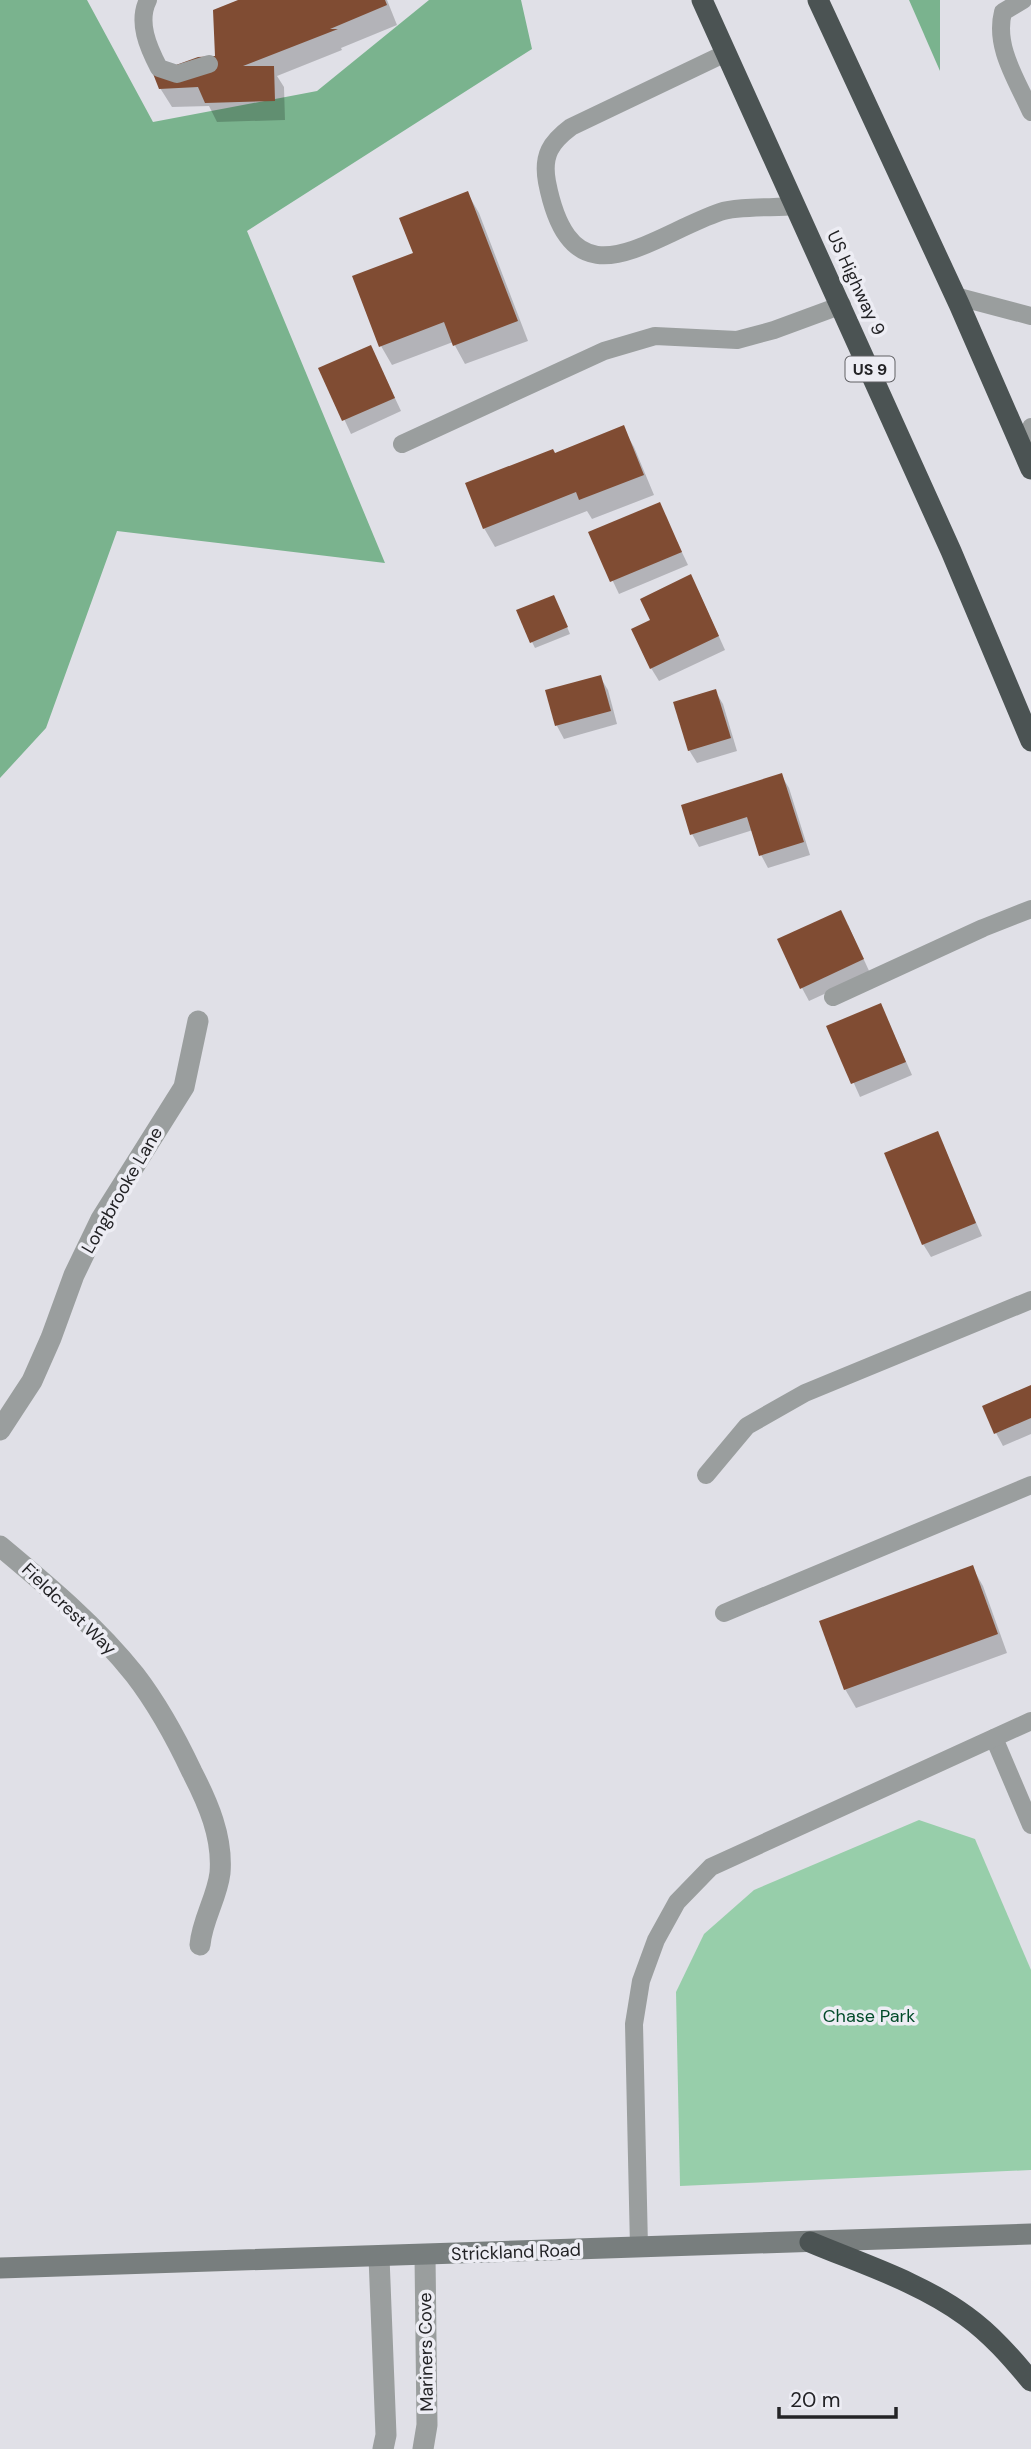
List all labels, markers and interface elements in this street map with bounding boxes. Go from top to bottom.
street label: US Highway 9 [821,227,891,339]
road number: US 9 [846,356,894,382]
street label: Longbrooke Lane [76,1122,168,1258]
street label: Fieldcrest Way [16,1558,122,1660]
park label: Chase Park [823,2004,915,2028]
street label: Strickland Road [451,2238,581,2266]
street label: Mariners Cove [413,2292,439,2412]
scale bar [779,2376,896,2420]
text: 20 m [790,2386,841,2414]

